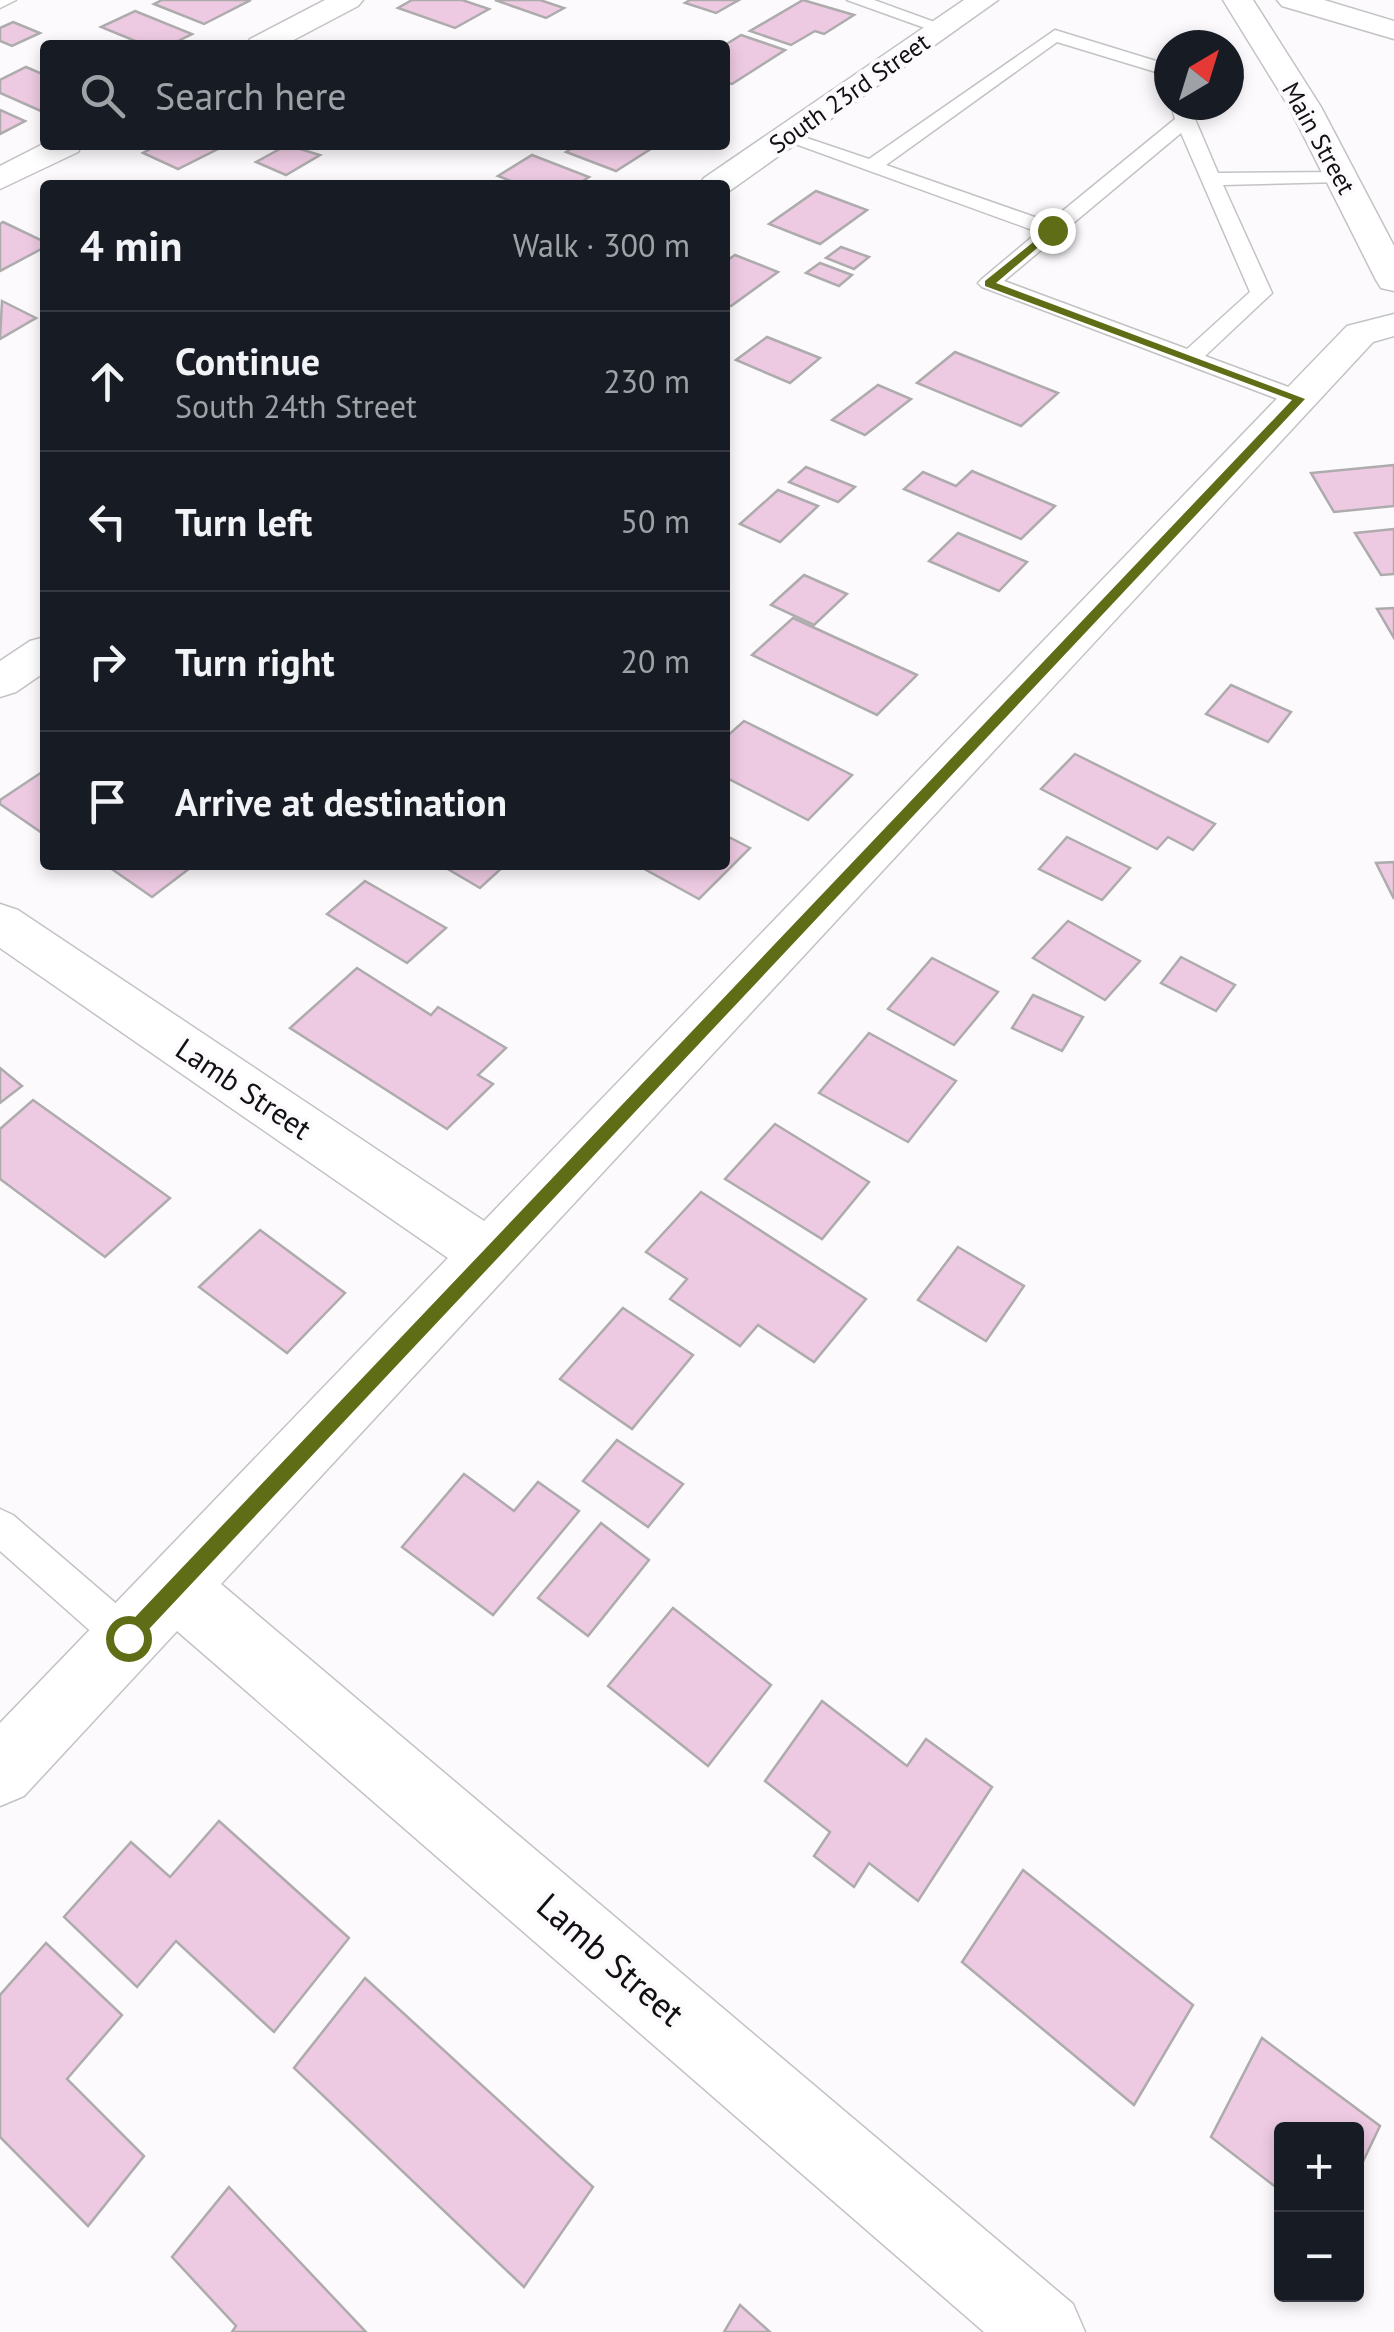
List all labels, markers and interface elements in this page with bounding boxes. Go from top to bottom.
street label: South 23rd Street [763,25,936,160]
north arrow [1154,30,1244,120]
search box [40,40,730,150]
icon: search [75,68,130,123]
text: Search here [155,71,347,120]
street label: Main Street [1275,76,1363,200]
route end [1030,208,1076,254]
text: 4 min [80,218,182,273]
text: Walk · 300 m [513,224,690,266]
text: Continue [175,336,320,385]
icon: ahead [80,354,135,409]
text: 230 m [603,360,690,402]
text: South 24th Street [175,385,417,427]
icon: left [80,494,135,549]
text: Turn left [175,497,312,546]
text: 50 m [621,500,690,542]
icon: right [80,634,135,689]
text: Turn right [175,637,335,686]
text: 20 m [621,640,690,682]
icon: arrive [80,774,135,829]
text: Arrive at destination [175,777,507,826]
street label: Lamb Street [169,1029,319,1147]
route start [106,1616,152,1662]
street label: Lamb Street [528,1882,694,2036]
map controls [1274,2122,1364,2302]
button: + [1274,2122,1364,2212]
button: − [1274,2212,1364,2302]

